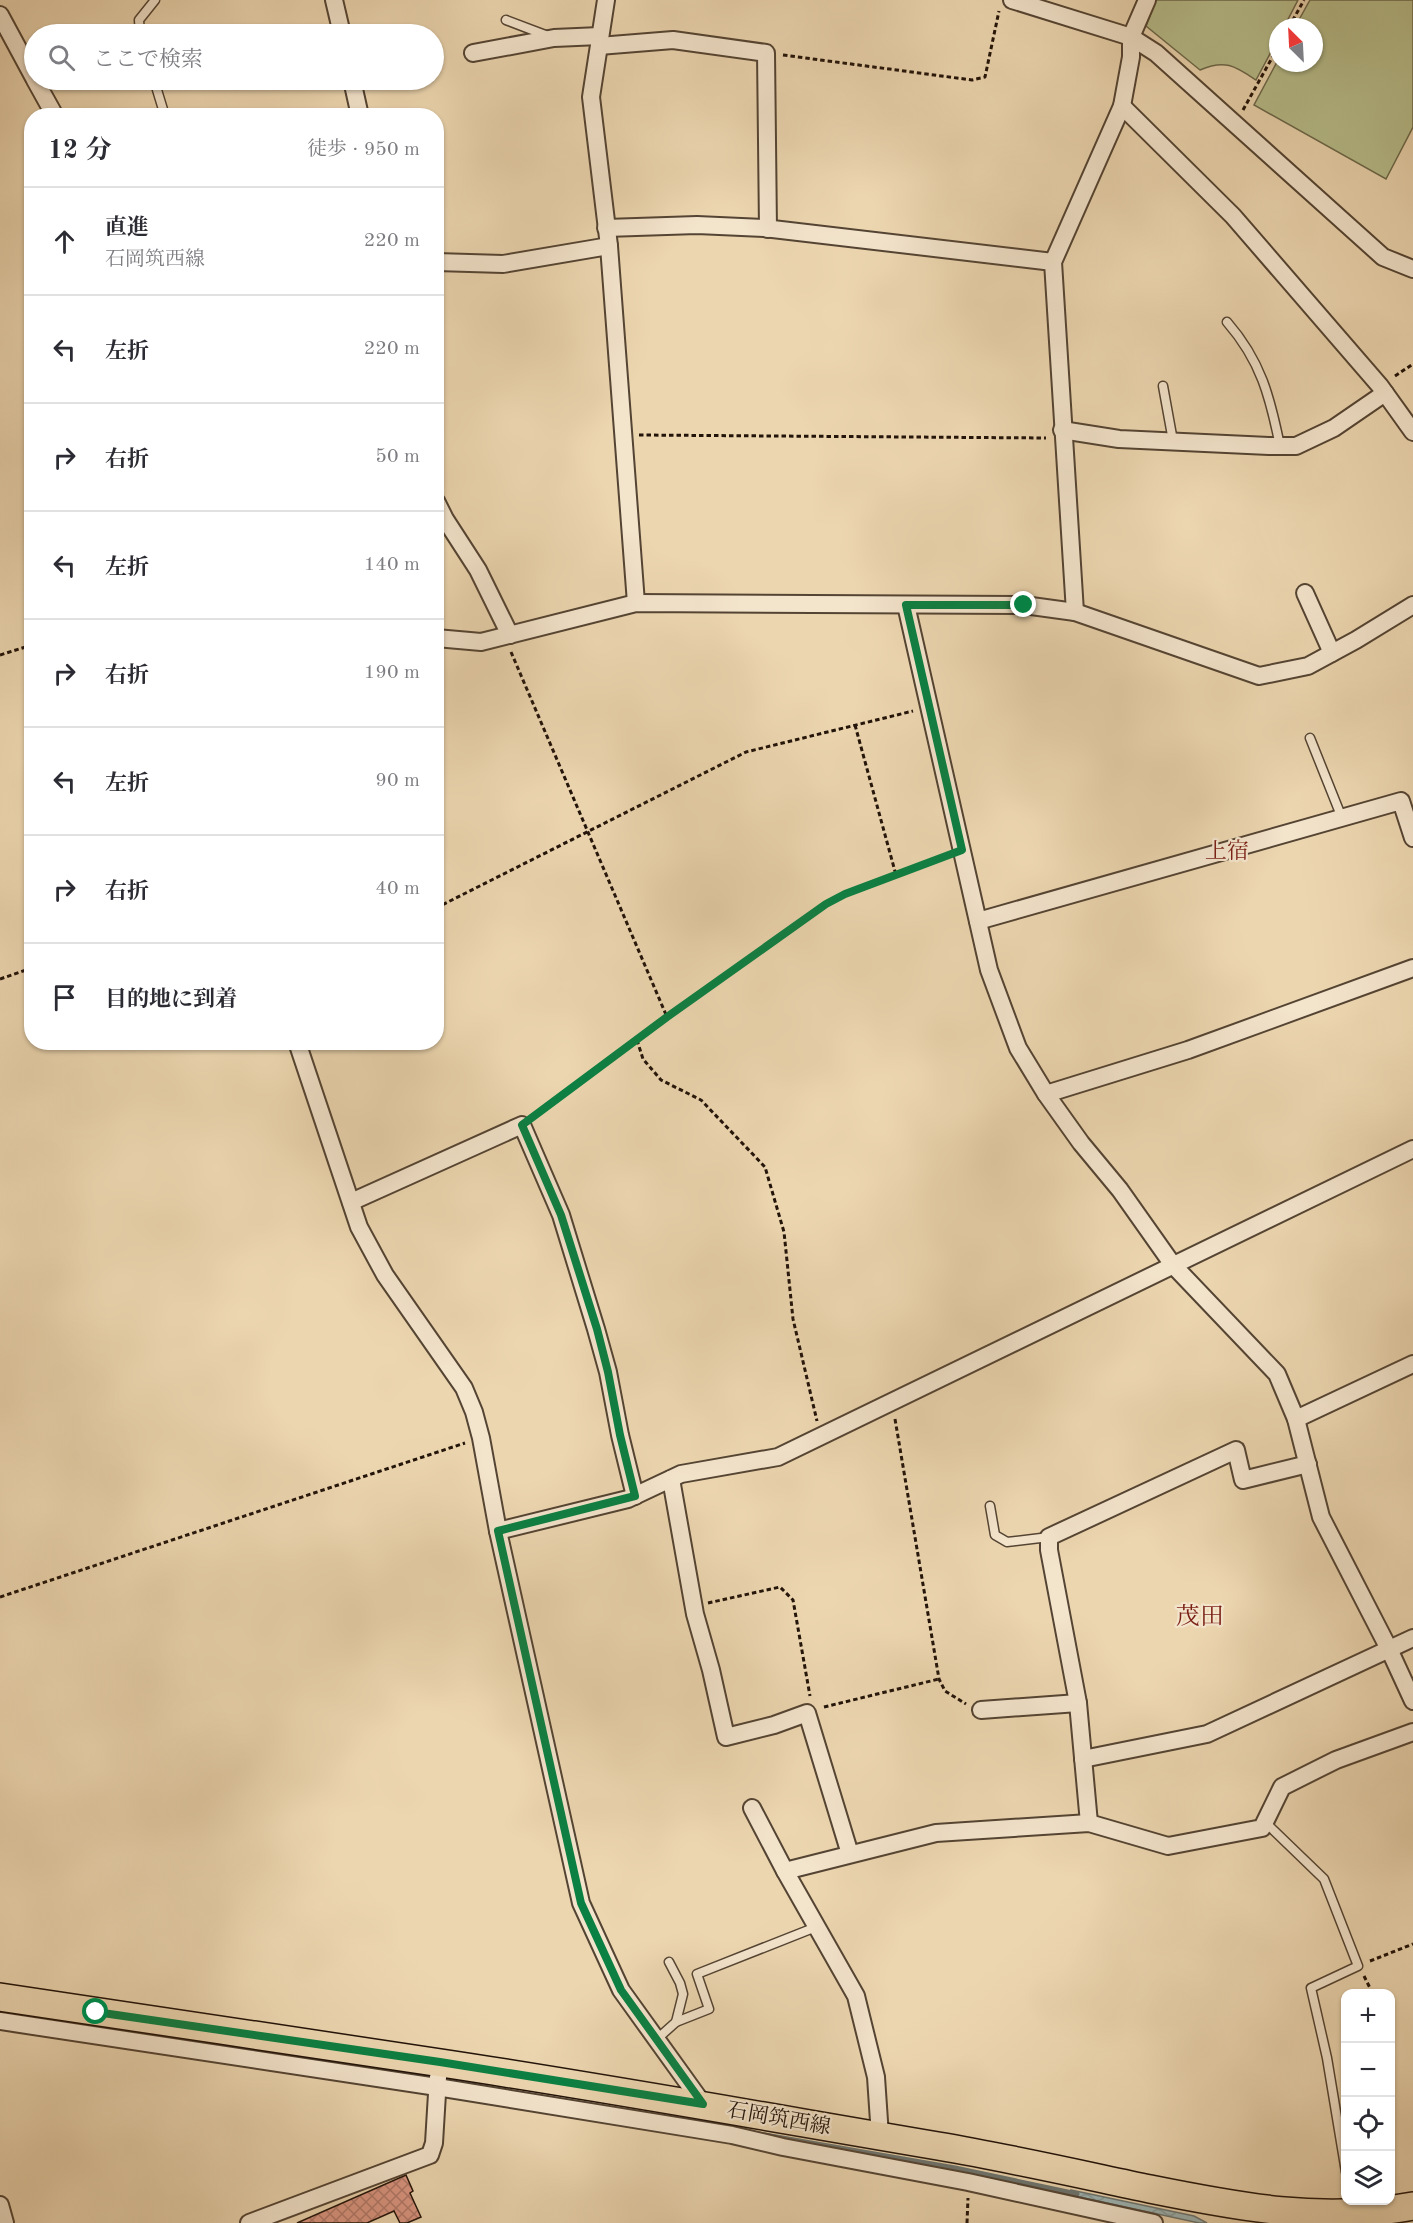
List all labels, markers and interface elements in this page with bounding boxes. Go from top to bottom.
north arrow [1269,18,1323,72]
search box [24,24,444,90]
icon: search [45,41,78,74]
text: ここで検索 [93,49,203,71]
text: 12 分 [48,138,111,164]
text: 徒歩 · 950 m [307,140,420,160]
text: 直進 [105,217,149,239]
icon: ahead [48,225,81,258]
text: 220 m [364,231,420,251]
text: 石岡筑西線 [105,250,205,270]
icon: left [48,333,81,366]
text: 220 m [364,339,420,359]
text: 左折 [105,341,149,363]
icon: right [48,441,81,474]
text: 50 m [375,447,420,467]
text: 右折 [105,449,149,471]
icon: left [48,549,81,582]
text: 140 m [364,555,420,575]
text: 左折 [105,557,149,579]
route end [1010,591,1036,617]
icon: right [48,657,81,690]
text: 190 m [364,663,420,683]
text: 右折 [105,665,149,687]
icon: left [48,765,81,798]
text: 90 m [375,771,420,791]
text: 左折 [105,773,149,795]
district label: 上宿 [1205,839,1249,863]
icon: right [48,873,81,906]
text: 40 m [375,879,420,899]
text: 右折 [105,881,149,903]
icon: arrive [48,981,81,1014]
text: 目的地に到着 [105,989,237,1011]
district label: 茂田 [1176,1604,1224,1630]
map controls [1341,1989,1395,2205]
button: + [1341,1989,1395,2043]
route start [82,1998,108,2024]
button: − [1341,2043,1395,2097]
button: locate [1341,2097,1395,2151]
street label: 石岡筑西線 [725,2098,833,2139]
button: layers [1341,2151,1395,2205]

